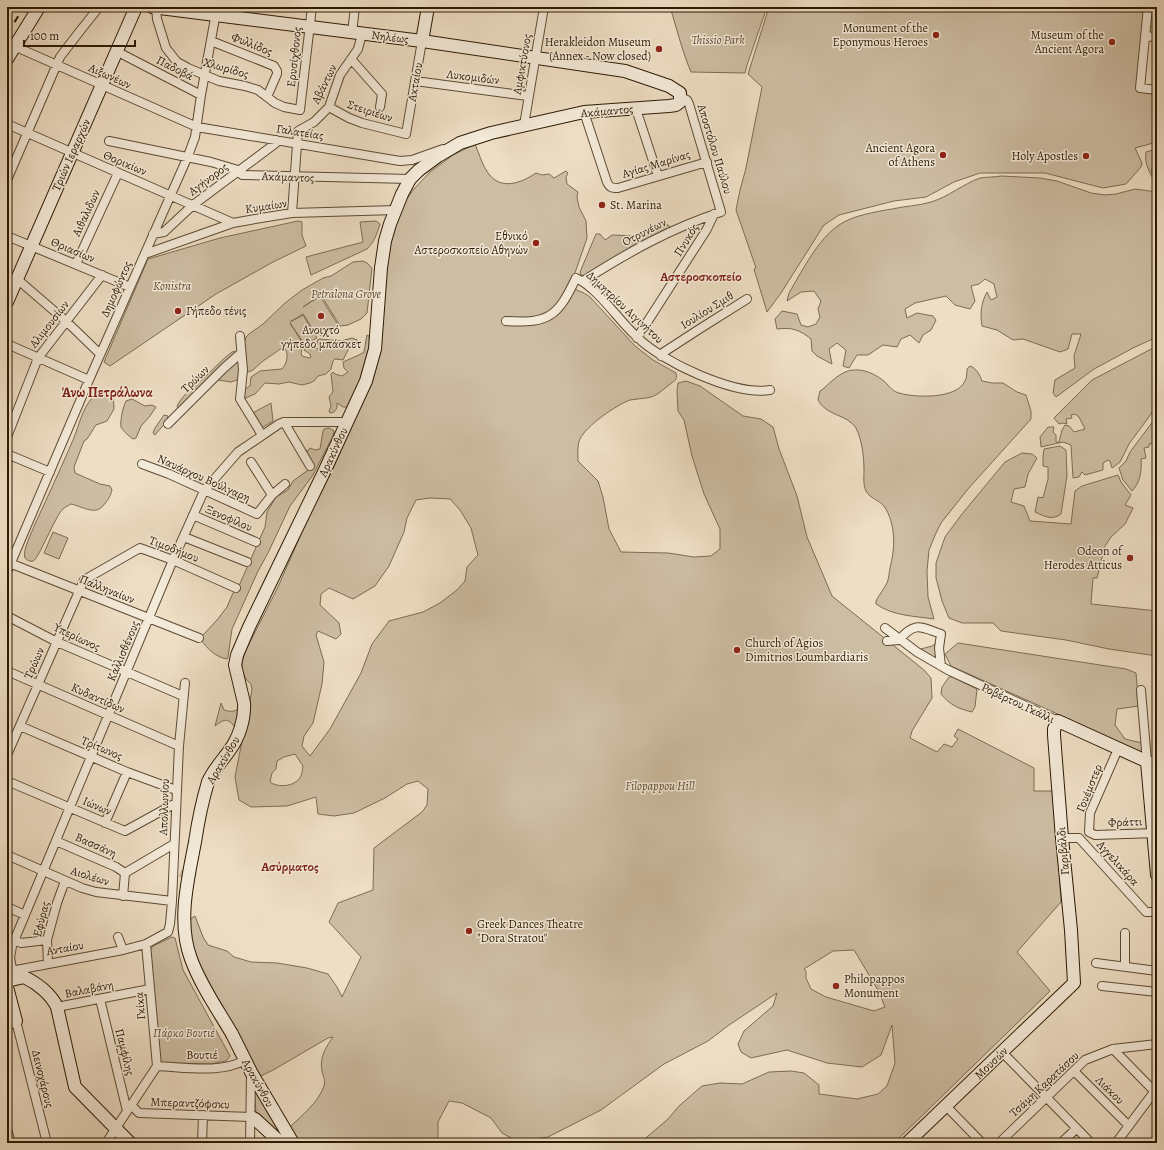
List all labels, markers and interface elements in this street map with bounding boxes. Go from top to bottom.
place label: Monument of the Eponymous Heroes [832,20,928,50]
scale bar [24,22,135,48]
street label: Ερυσίχθονος [283,26,305,88]
street label: Νηλέως [370,27,410,47]
place label: Museum of the Ancient Agora [1030,27,1104,57]
text: 100 m [30,28,59,44]
street label: Φυλλίδος [229,28,275,60]
marker: Monument of the Eponymous Heroes [931,30,941,40]
street label: Αμφικτύονος [509,32,535,97]
park label: Thissio Park [691,32,745,48]
place label: Herakleidon Museum (Annex - Now closed) [545,34,651,64]
marker: Museum of the Ancient Agora [1107,37,1117,47]
marker: Herakleidon Museum (Annex - Now closed) [654,44,664,54]
street label: Παδοβά [154,52,197,84]
street label: Χλωρίδος [201,54,251,82]
street label: Αιξωνέων [85,59,134,93]
street label: Αβάντων [307,61,340,107]
street label: Ακταίου [404,61,426,104]
street label: Λυκομιδών [445,66,500,88]
street label: Στειριέων [345,96,395,126]
street label: Ακάμαντος [579,101,634,121]
street label: Αποστόλου Παύλου [693,101,736,196]
street label: Τριών Ιεραρχών [48,116,94,194]
street label: Γαλατείας [275,120,325,144]
place label: Ancient Agora of Athens [865,140,935,170]
street label: Αγίας Μαρίνας [619,146,692,182]
street label: Θορικίων [101,147,149,179]
place label: Holy Apostles [1012,148,1078,164]
marker: Ancient Agora of Athens [938,150,948,160]
marker: Holy Apostles [1081,151,1091,161]
street label: Αγήνορος [184,159,231,200]
street label: Ακάμαντος [260,168,315,186]
street label: Αιθαλιδων [68,187,104,240]
street label: Κυμαίων [244,195,288,217]
place label: St. Marina [610,197,662,213]
marker: St. Marina [597,200,607,210]
street label: Οτρυνέων [619,214,669,250]
street label: Πνυκός [670,221,702,259]
place label: Εθνικό Αστεροσκοπείο Αθηνών [414,228,528,258]
street label: Θριασίων [49,234,98,266]
marker: Εθνικό Αστεροσκοπείο Αθηνών [531,238,541,248]
street label: Δημοφώντος [96,258,136,320]
street label: Δημητρίου Αιγινήτου [583,267,667,347]
district label: Αστεροσκοπείο [659,268,742,285]
park label: Konistra [153,278,191,294]
park label: Petralona Grove [311,286,382,302]
street label: Ιουλίου Σμιθ [677,287,737,333]
street label: Αλιμουσίων [25,297,73,352]
place label: Γήπεδο τένις [186,303,246,319]
marker: Γήπεδο τένις [173,306,183,316]
marker: Ανοιχτό γήπεδο μπάσκετ [316,311,326,321]
place label: Ανοιχτό γήπεδο μπάσκετ [281,322,361,352]
street label: Τρώων [177,362,213,396]
district label: Άνω Πετράλωνα [61,383,153,402]
street label: Αρακύνθου [314,425,351,480]
street label: Ναυάρχου Βούλγαρη [155,450,253,506]
street label: Ξενοφίλου [203,501,255,535]
street label: Τιμοδήμου [147,532,201,566]
place label: Odeon of Herodes Atticus [1044,543,1124,573]
marker: Odeon of Herodes Atticus [1125,553,1135,563]
street label: Παλληναίων [77,571,137,607]
street label: Καλλισθένους [103,618,143,684]
street label: Υπερίωνος [50,619,103,655]
place label: Church of Agios Dimitrios Loumbardiaris [745,635,868,665]
street label: Τρώων [20,644,48,681]
marker: Church of Agios Dimitrios Loumbardiaris [732,645,742,655]
street label: Κυδαντίδων [69,679,128,717]
street label: Ροβέρτου Γκάλλι [979,679,1058,727]
street label: Τρίτωνος [79,732,125,764]
street label: Αρακύνθου [202,733,244,788]
street label: Γουέμστερ [1072,762,1106,814]
street label: Απολλωνίου [155,778,173,837]
park label: Filopappou Hill [625,778,695,794]
street label: Ιώνων [80,793,114,819]
street label: Φράττι [1108,813,1143,831]
street label: Γαριβάλδι [1053,826,1073,876]
street label: Βασσάνη [73,829,119,861]
street label: Αγγελικάρα [1093,836,1143,890]
district label: Ασύρματος [260,858,319,875]
street label: Αιολέων [68,862,111,889]
street label: Εφύρας [29,900,53,938]
place label: Greek Dances Theatre "Dora Stratou" [477,916,583,946]
marker: Greek Dances Theatre "Dora Stratou" [464,926,474,936]
street label: Ανταίου [44,937,85,959]
place label: Philopappos Monument [844,971,905,1001]
street label: Βαλαβάνη [63,976,115,1002]
marker: Philopappos Monument [831,981,841,991]
street label: Γκίκα [131,991,149,1020]
park label: Πάρκο Βουτιέ [153,1025,215,1041]
street label: Παμφίλης [111,1027,139,1077]
street label: Μουσών [971,1043,1011,1083]
street label: Βουτιέ [186,1047,218,1063]
street label: Δεινοχάρους [28,1048,58,1110]
street label: Τσάμη Καρατάσου [1006,1048,1082,1120]
street label: Αρακύνθου [238,1055,278,1110]
street label: Λιάκου [1091,1071,1128,1108]
street label: Μπεραντζόφσκυ [150,1094,230,1112]

